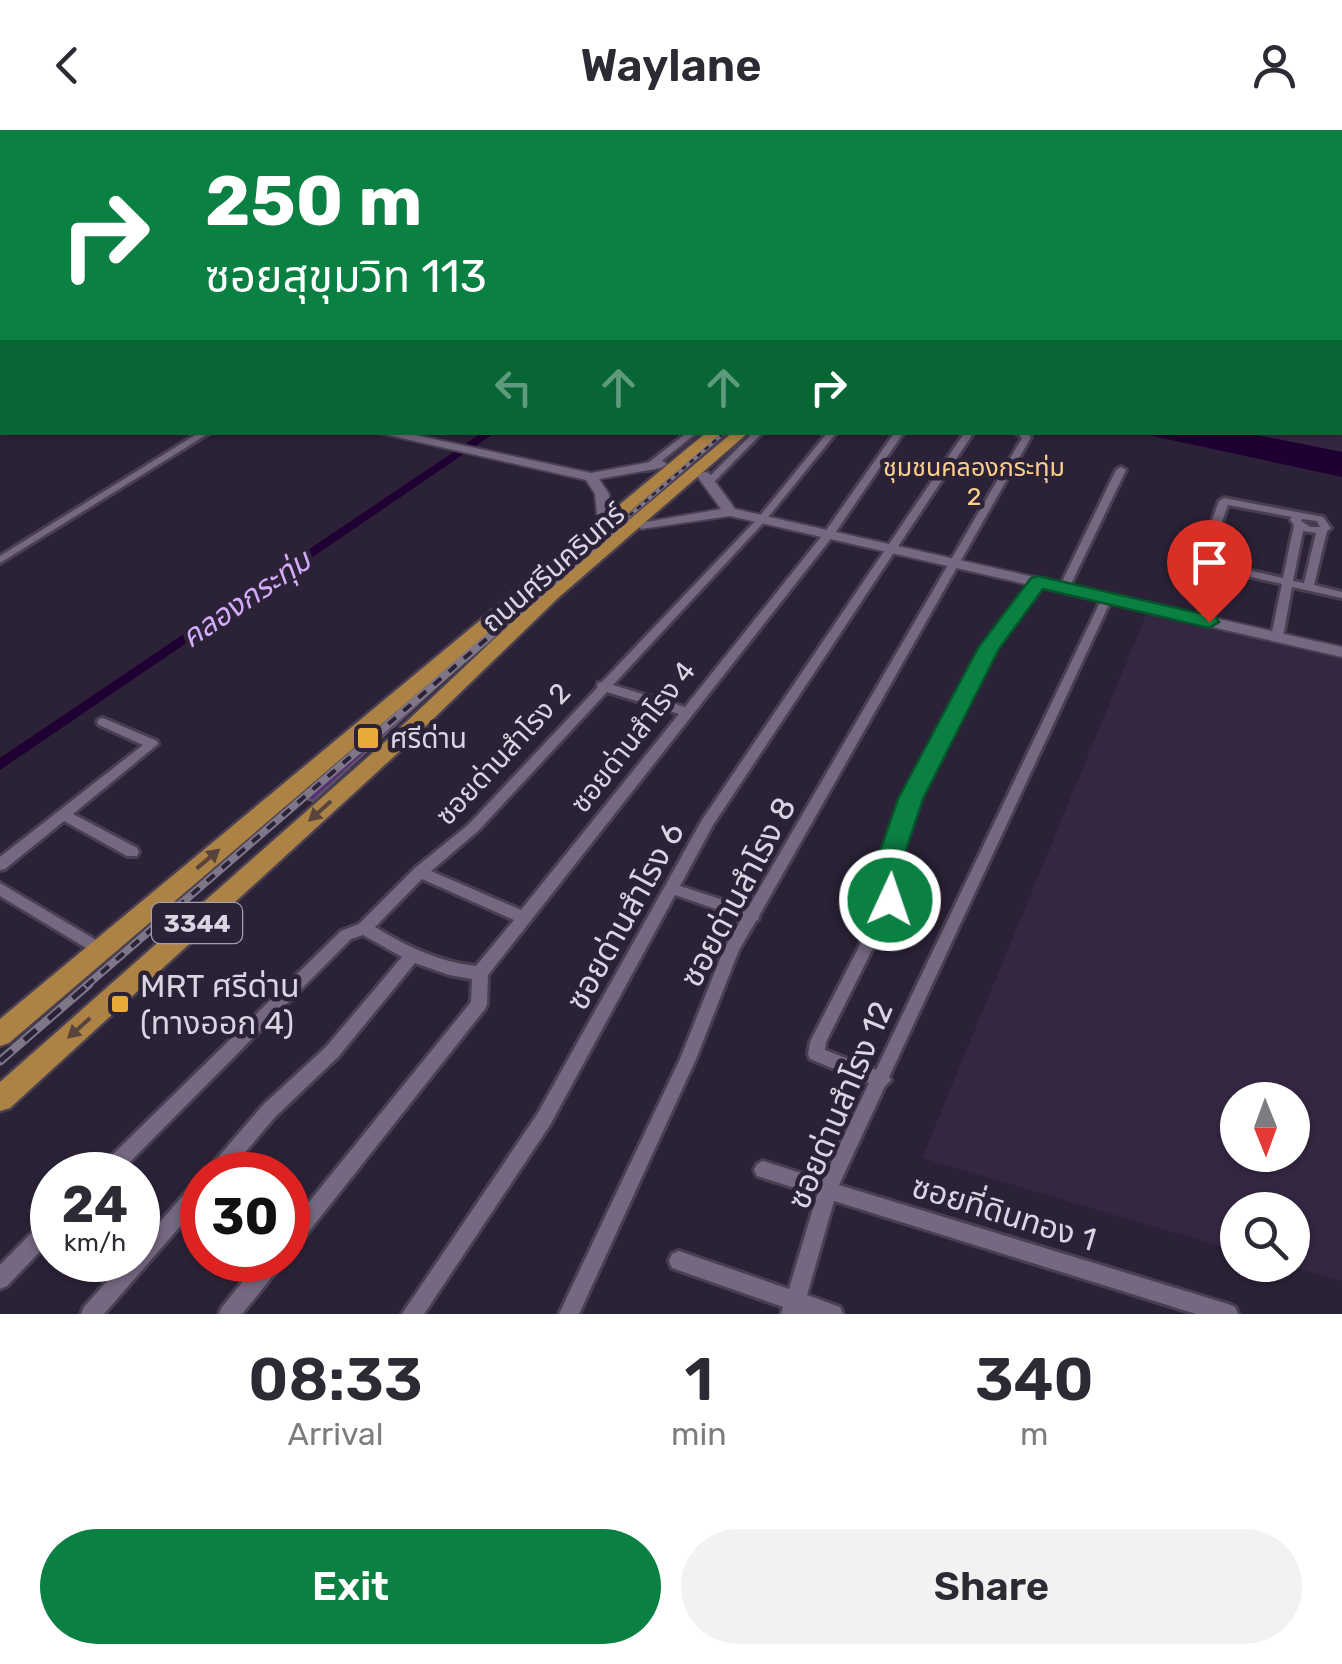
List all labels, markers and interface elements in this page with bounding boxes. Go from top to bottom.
icon: back [40,38,95,93]
icon: person [1247,38,1302,93]
text: Waylane [580,39,762,92]
text: 250 m [205,160,422,243]
icon: right [40,170,170,300]
text: ซอยสุขุมวิท 113 [205,250,487,303]
icon: left [486,360,541,415]
icon: ahead [591,360,646,415]
icon: ahead [696,360,751,415]
icon: right [801,360,856,415]
district label: ชุมชนคลองกระทุ่ม 2 [883,453,1065,511]
street label: ถนนศรีนครินทร์ [475,496,632,639]
pin [1167,520,1252,623]
icon: arrive [1182,535,1237,590]
water label: คลองกระทุ่ม [174,541,320,655]
street label: ซอยด่านสำโรง 4 [564,655,702,819]
street label: ซอยด่านสำโรง 2 [429,676,577,832]
place label: ศรีด่าน [390,722,467,755]
marker: ศรีด่าน [355,725,381,751]
street label: ซอยด่านสำโรง 8 [672,791,804,993]
one-way arrow [309,799,333,822]
street label: ซอยด่านสำโรง 6 [558,816,692,1016]
position arrow [838,848,942,952]
one-way arrow [196,849,221,871]
road number: 3344 [152,903,242,943]
place label: MRT ศรีด่าน (ทางออก 4) [140,967,300,1042]
marker: MRT ศรีด่าน (ทางออก 4) [109,993,131,1015]
street label: ซอยด่านสำโรง 12 [779,996,901,1214]
one-way arrow [67,1017,92,1039]
north arrow [1220,1082,1310,1172]
map controls [1220,1082,1310,1282]
speed limit sign: 30 [180,1152,310,1282]
street label: ซอยที่ดินทอง 1 [907,1164,1102,1259]
text: 24 [62,1175,128,1235]
button: search [1220,1192,1310,1282]
text: km/h [64,1228,126,1257]
text: 08:33 [248,1344,423,1415]
text: 1 [684,1344,713,1415]
text: 340 [975,1344,1094,1415]
text: Arrival [287,1415,384,1453]
text: min [671,1415,727,1453]
text: m [1020,1415,1048,1453]
button: Exit [40,1529,661,1644]
button: Share [681,1529,1302,1644]

